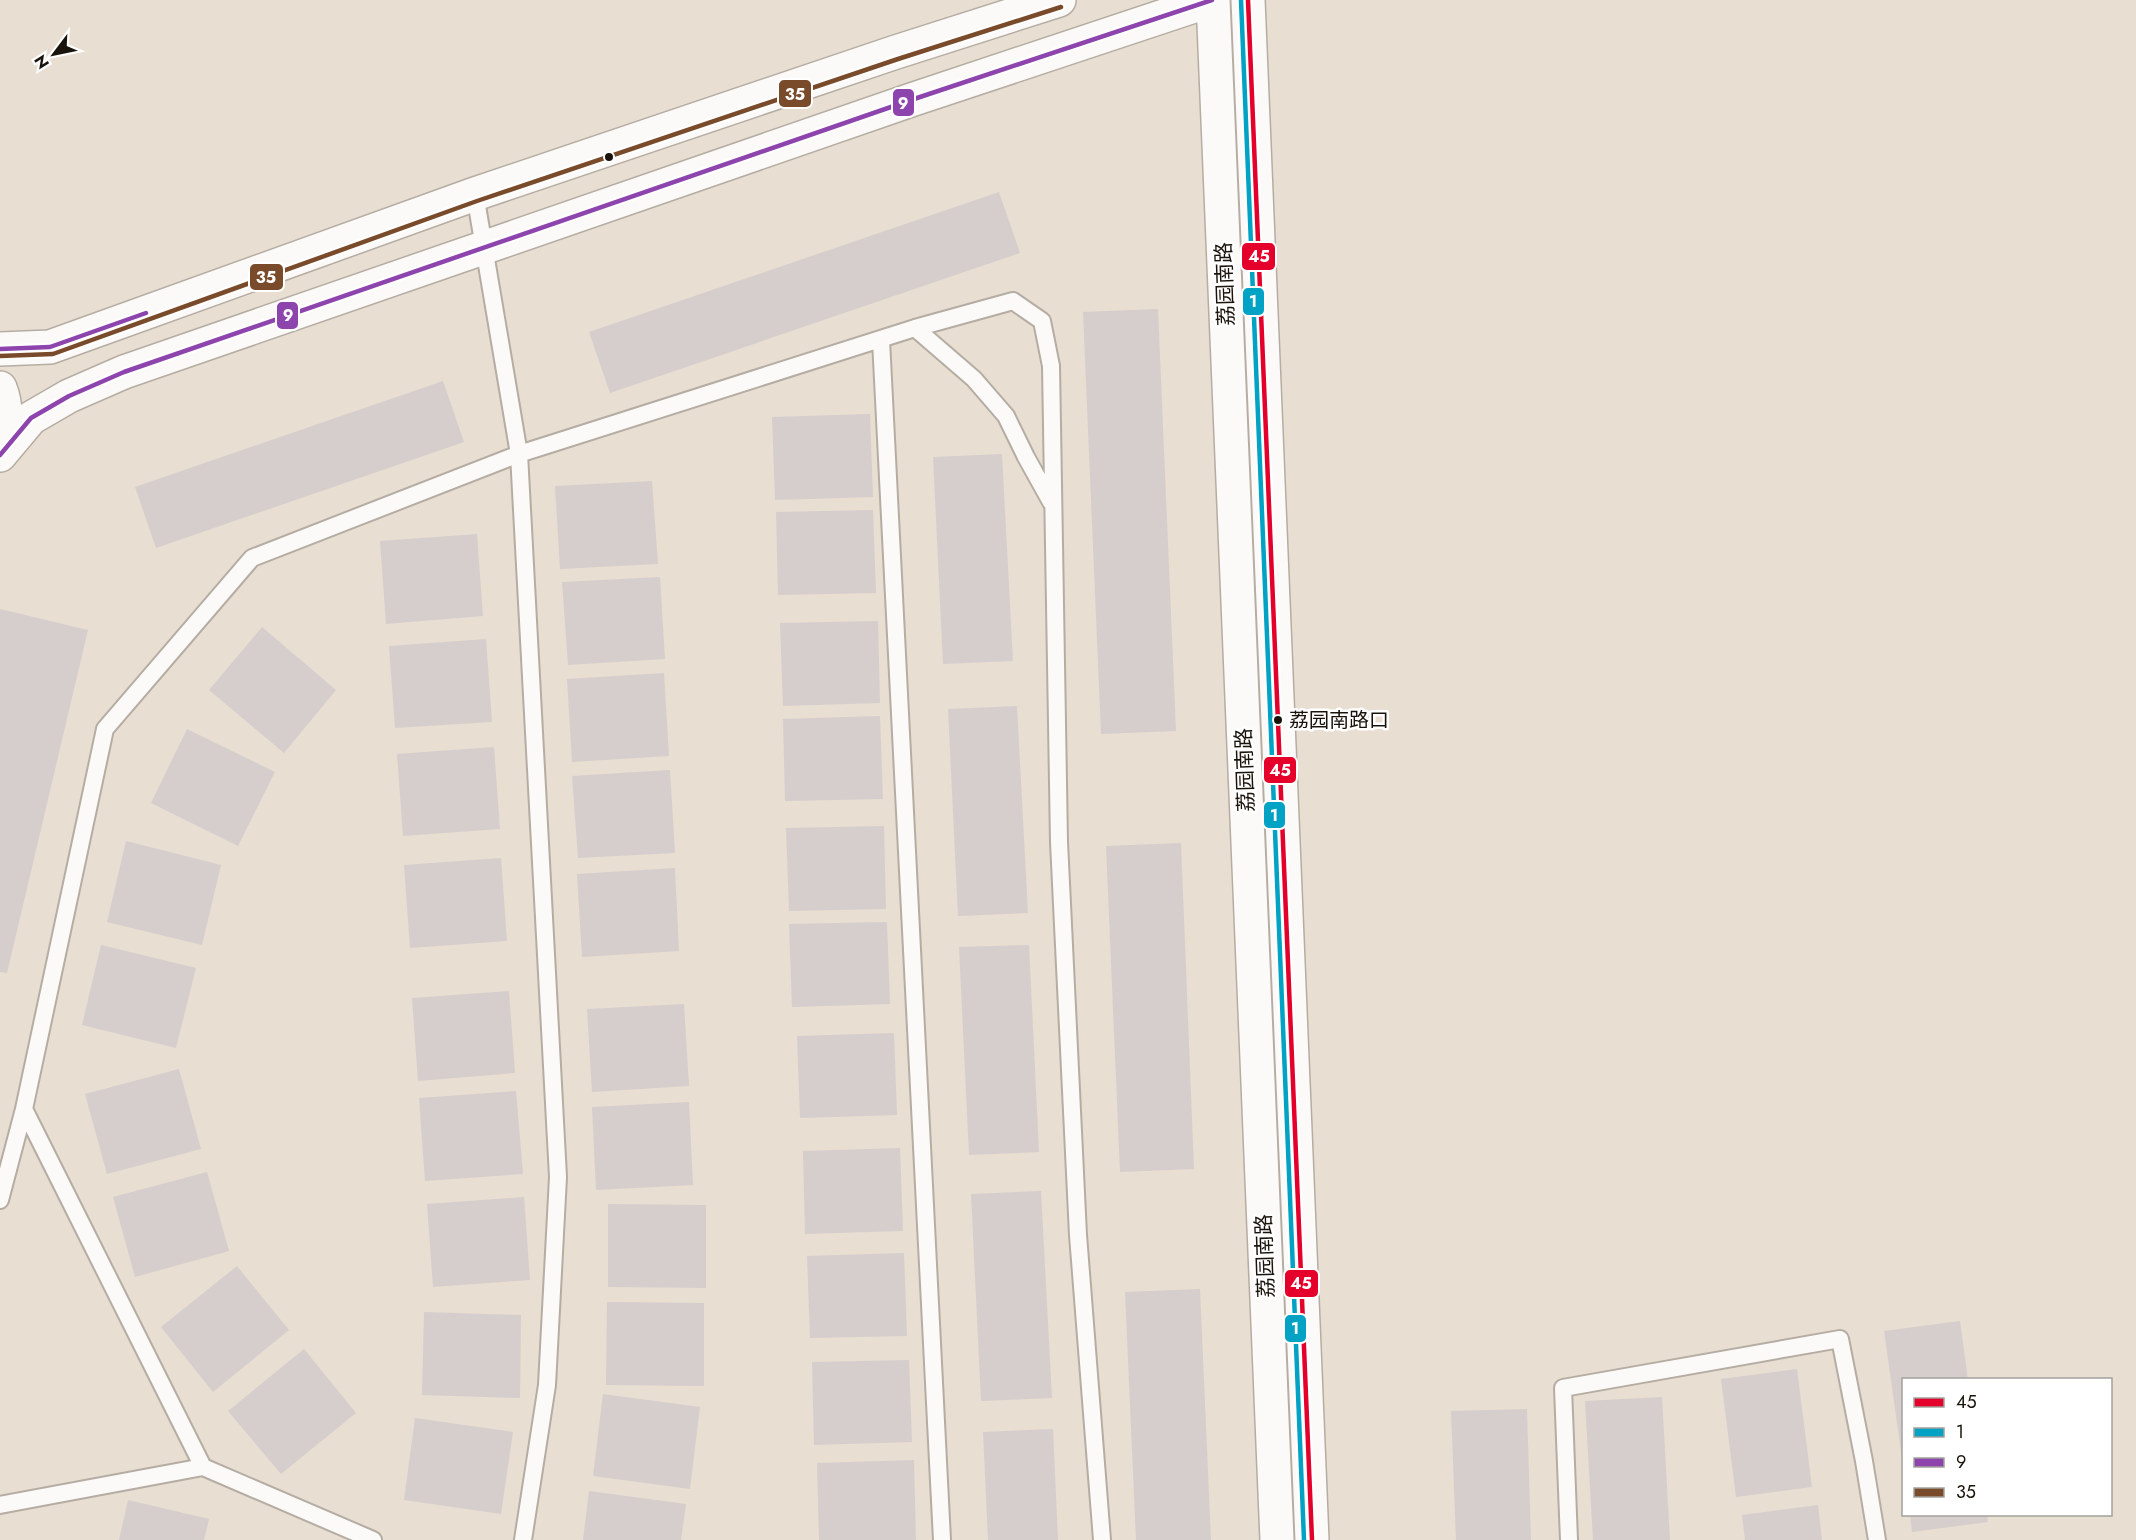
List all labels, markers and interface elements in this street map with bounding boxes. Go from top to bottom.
north arrow [24,24,84,84]
text: N [29,50,55,73]
line badge: 35 [778,79,812,108]
text: 35 [785,83,805,106]
line badge: 9 [892,88,915,117]
text: 9 [898,92,908,115]
unlabelled marker [603,151,615,163]
street label: 荔园南路 [1209,242,1241,326]
line badge: 45 [1241,242,1276,271]
text: 45 [1248,245,1270,268]
line badge: 35 [249,263,284,291]
text: 35 [256,266,276,289]
line badge: 1 [1242,287,1265,316]
text: 1 [1249,290,1257,313]
line badge: 9 [276,301,299,330]
text: 9 [283,304,293,327]
place label: 荔园南路口 [1289,706,1389,735]
marker: 荔园南路口 [1272,714,1284,726]
street label: 荔园南路 [1229,728,1261,812]
line badge: 45 [1263,756,1297,784]
text: 45 [1269,759,1291,782]
line badge: 1 [1263,801,1286,829]
text: 1 [1270,804,1278,827]
street label: 荔园南路 [1249,1214,1281,1298]
line badge: 45 [1284,1269,1319,1298]
text: 45 [1290,1272,1312,1295]
line badge: 1 [1284,1314,1307,1343]
text: 1 [1291,1317,1299,1340]
legend [1902,1378,2112,1516]
text: 45 [1956,1389,1977,1415]
text: 1 [1956,1419,1964,1445]
text: 9 [1956,1449,1966,1475]
text: 35 [1956,1479,1976,1505]

